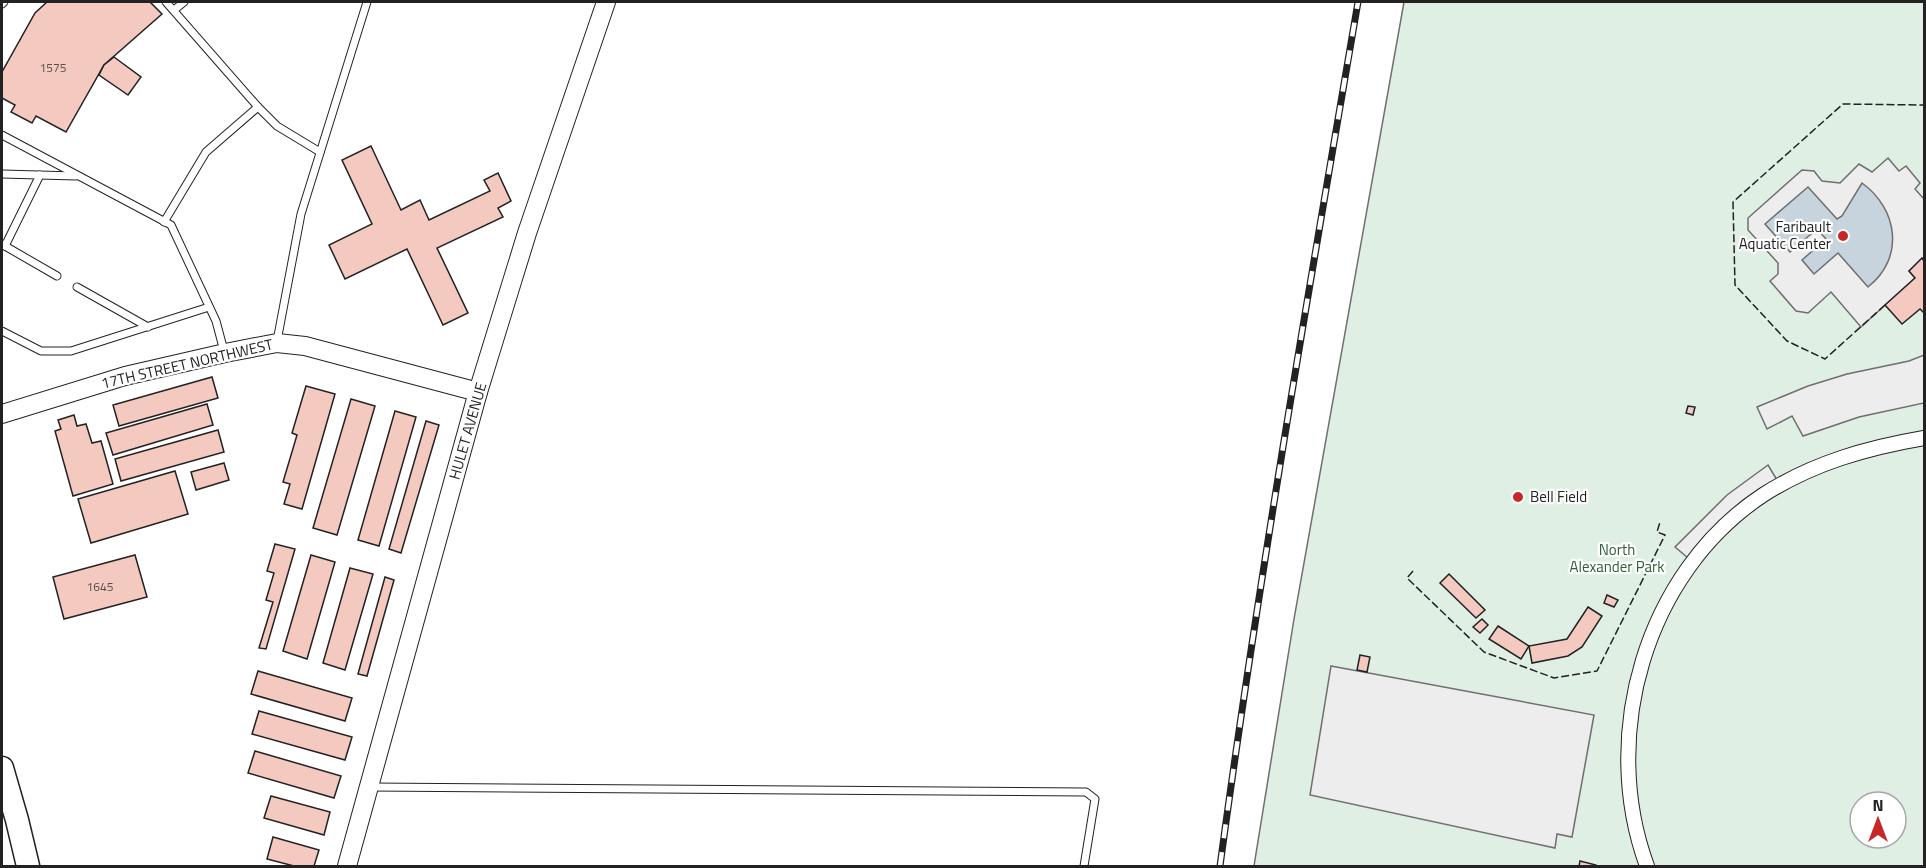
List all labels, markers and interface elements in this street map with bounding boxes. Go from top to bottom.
house number: 1575 [40,58,67,77]
place label: Faribault Aquatic Center [1739,215,1832,255]
marker: Faribault Aquatic Center [1836,229,1850,243]
street label: 17TH STREET NORTHWEST [99,333,275,394]
street label: HULET AVENUE [443,380,492,482]
place label: Bell Field [1530,485,1587,508]
marker: Bell Field [1511,490,1525,504]
park label: North Alexander Park [1570,538,1664,578]
house number: 1645 [87,577,114,596]
north arrow [1848,790,1908,850]
text: N [1872,793,1884,817]

